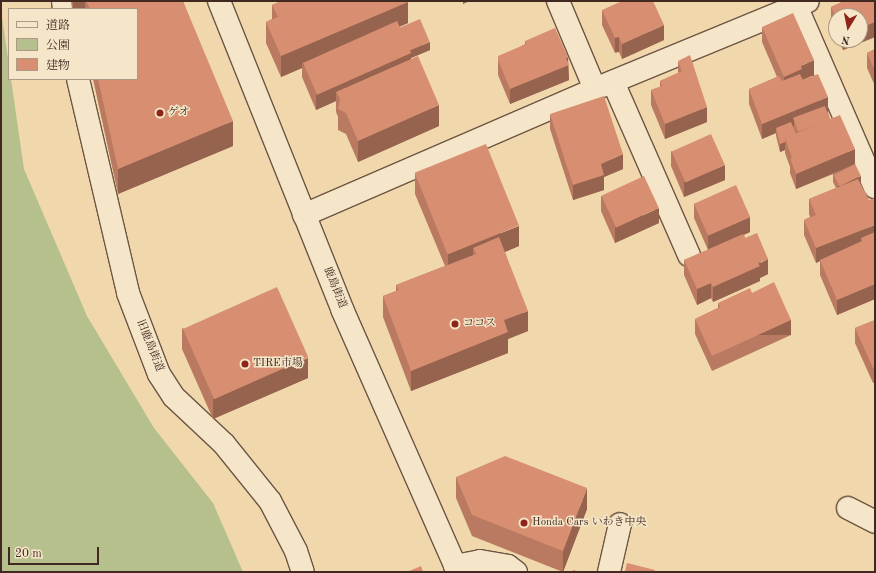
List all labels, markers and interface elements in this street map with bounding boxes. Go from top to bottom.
legend [8,8,138,80]
north arrow [828,8,868,48]
text: 道路 [46,20,70,32]
text: N [841,33,851,45]
text: 公園 [46,40,70,52]
text: 建物 [46,60,70,72]
place label: ゲオ [168,106,190,120]
marker: ゲオ [155,108,165,118]
street label: 鹿島街道 [320,265,348,311]
place label: ココス [463,317,496,331]
street label: 旧鹿島街道 [133,318,165,374]
marker: ココス [450,319,460,329]
place label: TIRE市場 [253,357,303,371]
marker: TIRE市場 [240,359,250,369]
place label: Honda Cars いわき中央 [532,516,646,530]
marker: Honda Cars いわき中央 [519,518,529,528]
scale bar [10,539,101,565]
text: 20 m [15,548,42,560]

